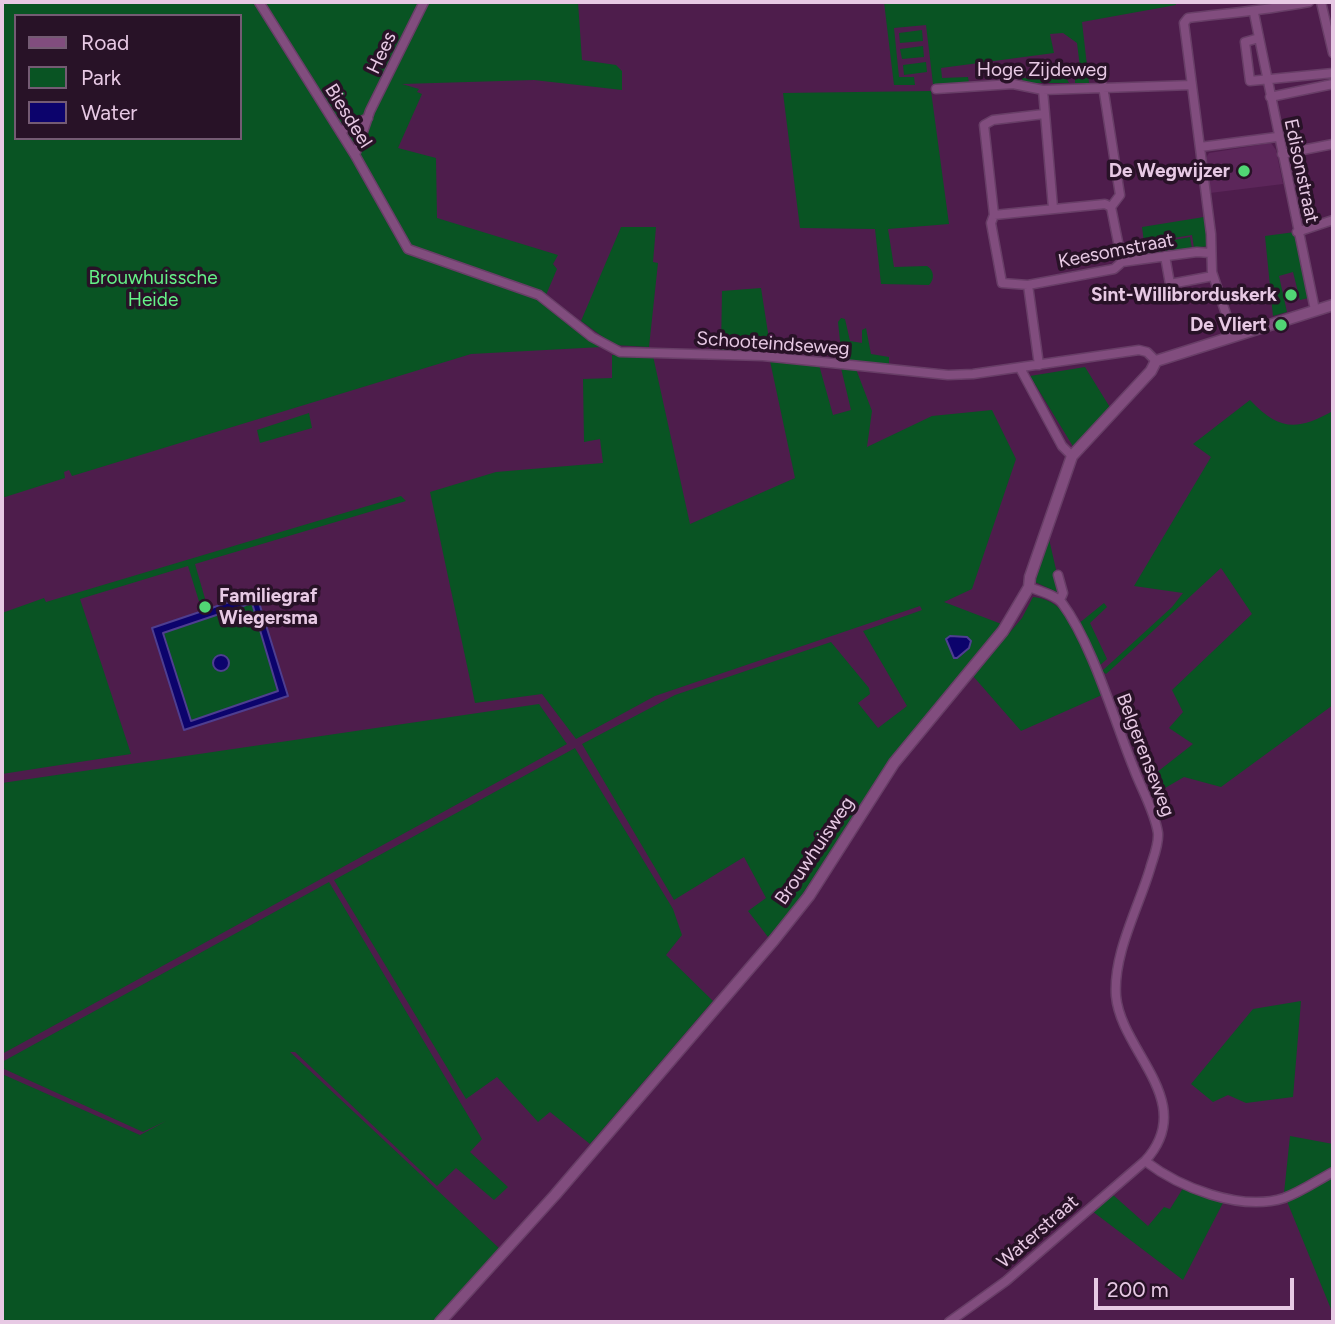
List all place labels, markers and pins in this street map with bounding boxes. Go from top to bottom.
place label: De Wegwijzer [1109,160,1230,182]
marker: De Wegwijzer [1236,163,1252,179]
place label: Sint-Willibrorduskerk [1091,284,1277,306]
marker: Sint-Willibrorduskerk [1283,287,1299,303]
place label: De Vliert [1190,314,1267,336]
marker: De Vliert [1273,317,1289,333]
place label: Familiegraf Wiegersma [219,585,318,629]
marker: Familiegraf Wiegersma [197,599,213,615]

